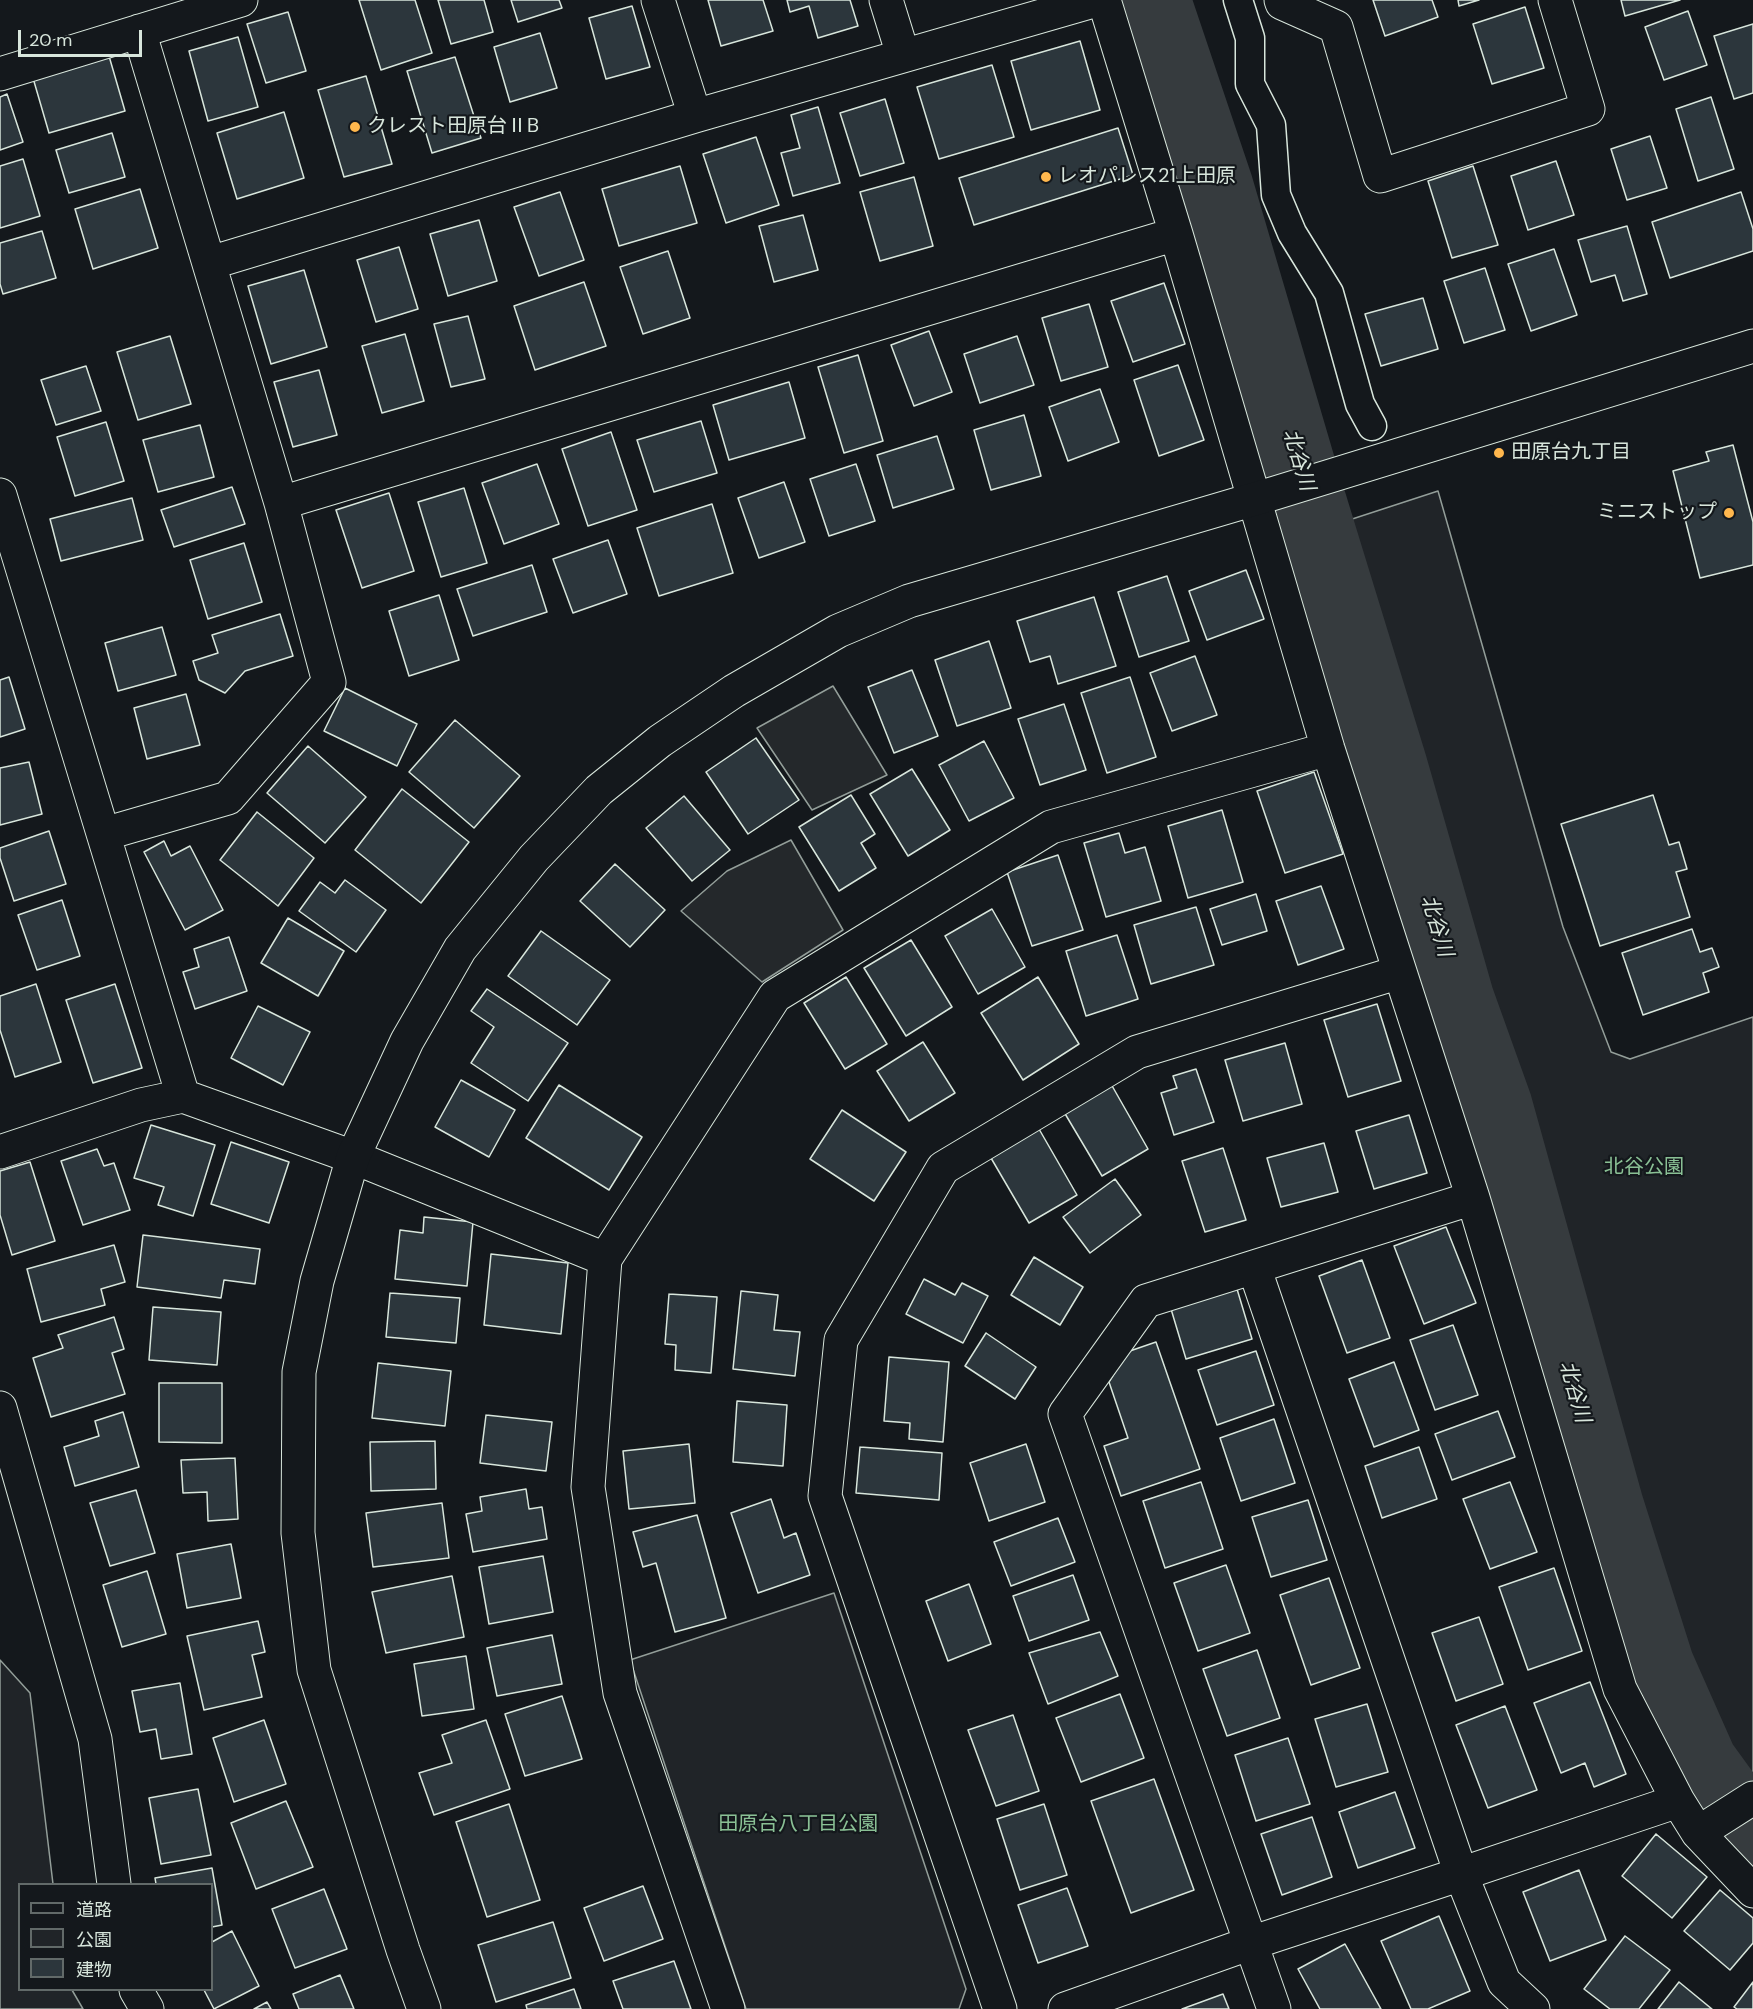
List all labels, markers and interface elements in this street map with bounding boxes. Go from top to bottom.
scale bar [21,18,146,56]
text: 20 m [29,28,72,52]
place label: クレスト田原台ⅡB [367,115,539,139]
marker: クレスト田原台ⅡB [348,120,362,134]
place label: レオパレス21上田原 [1058,165,1236,189]
marker: レオパレス21上田原 [1039,170,1053,184]
water label: 北谷川 [1277,426,1319,494]
place label: 田原台九丁目 [1511,441,1631,465]
marker: 田原台九丁目 [1492,446,1506,460]
place label: ミニストップ [1597,501,1717,525]
marker: ミニストップ [1722,506,1736,520]
water label: 北谷川 [1415,892,1457,960]
park label: 北谷公園 [1604,1156,1684,1180]
water label: 北谷川 [1553,1358,1595,1426]
park label: 田原台八丁目公園 [718,1813,878,1837]
legend [18,1883,213,1991]
text: 道路 [76,1898,112,1922]
text: 公園 [76,1928,112,1952]
text: 建物 [76,1958,112,1982]

